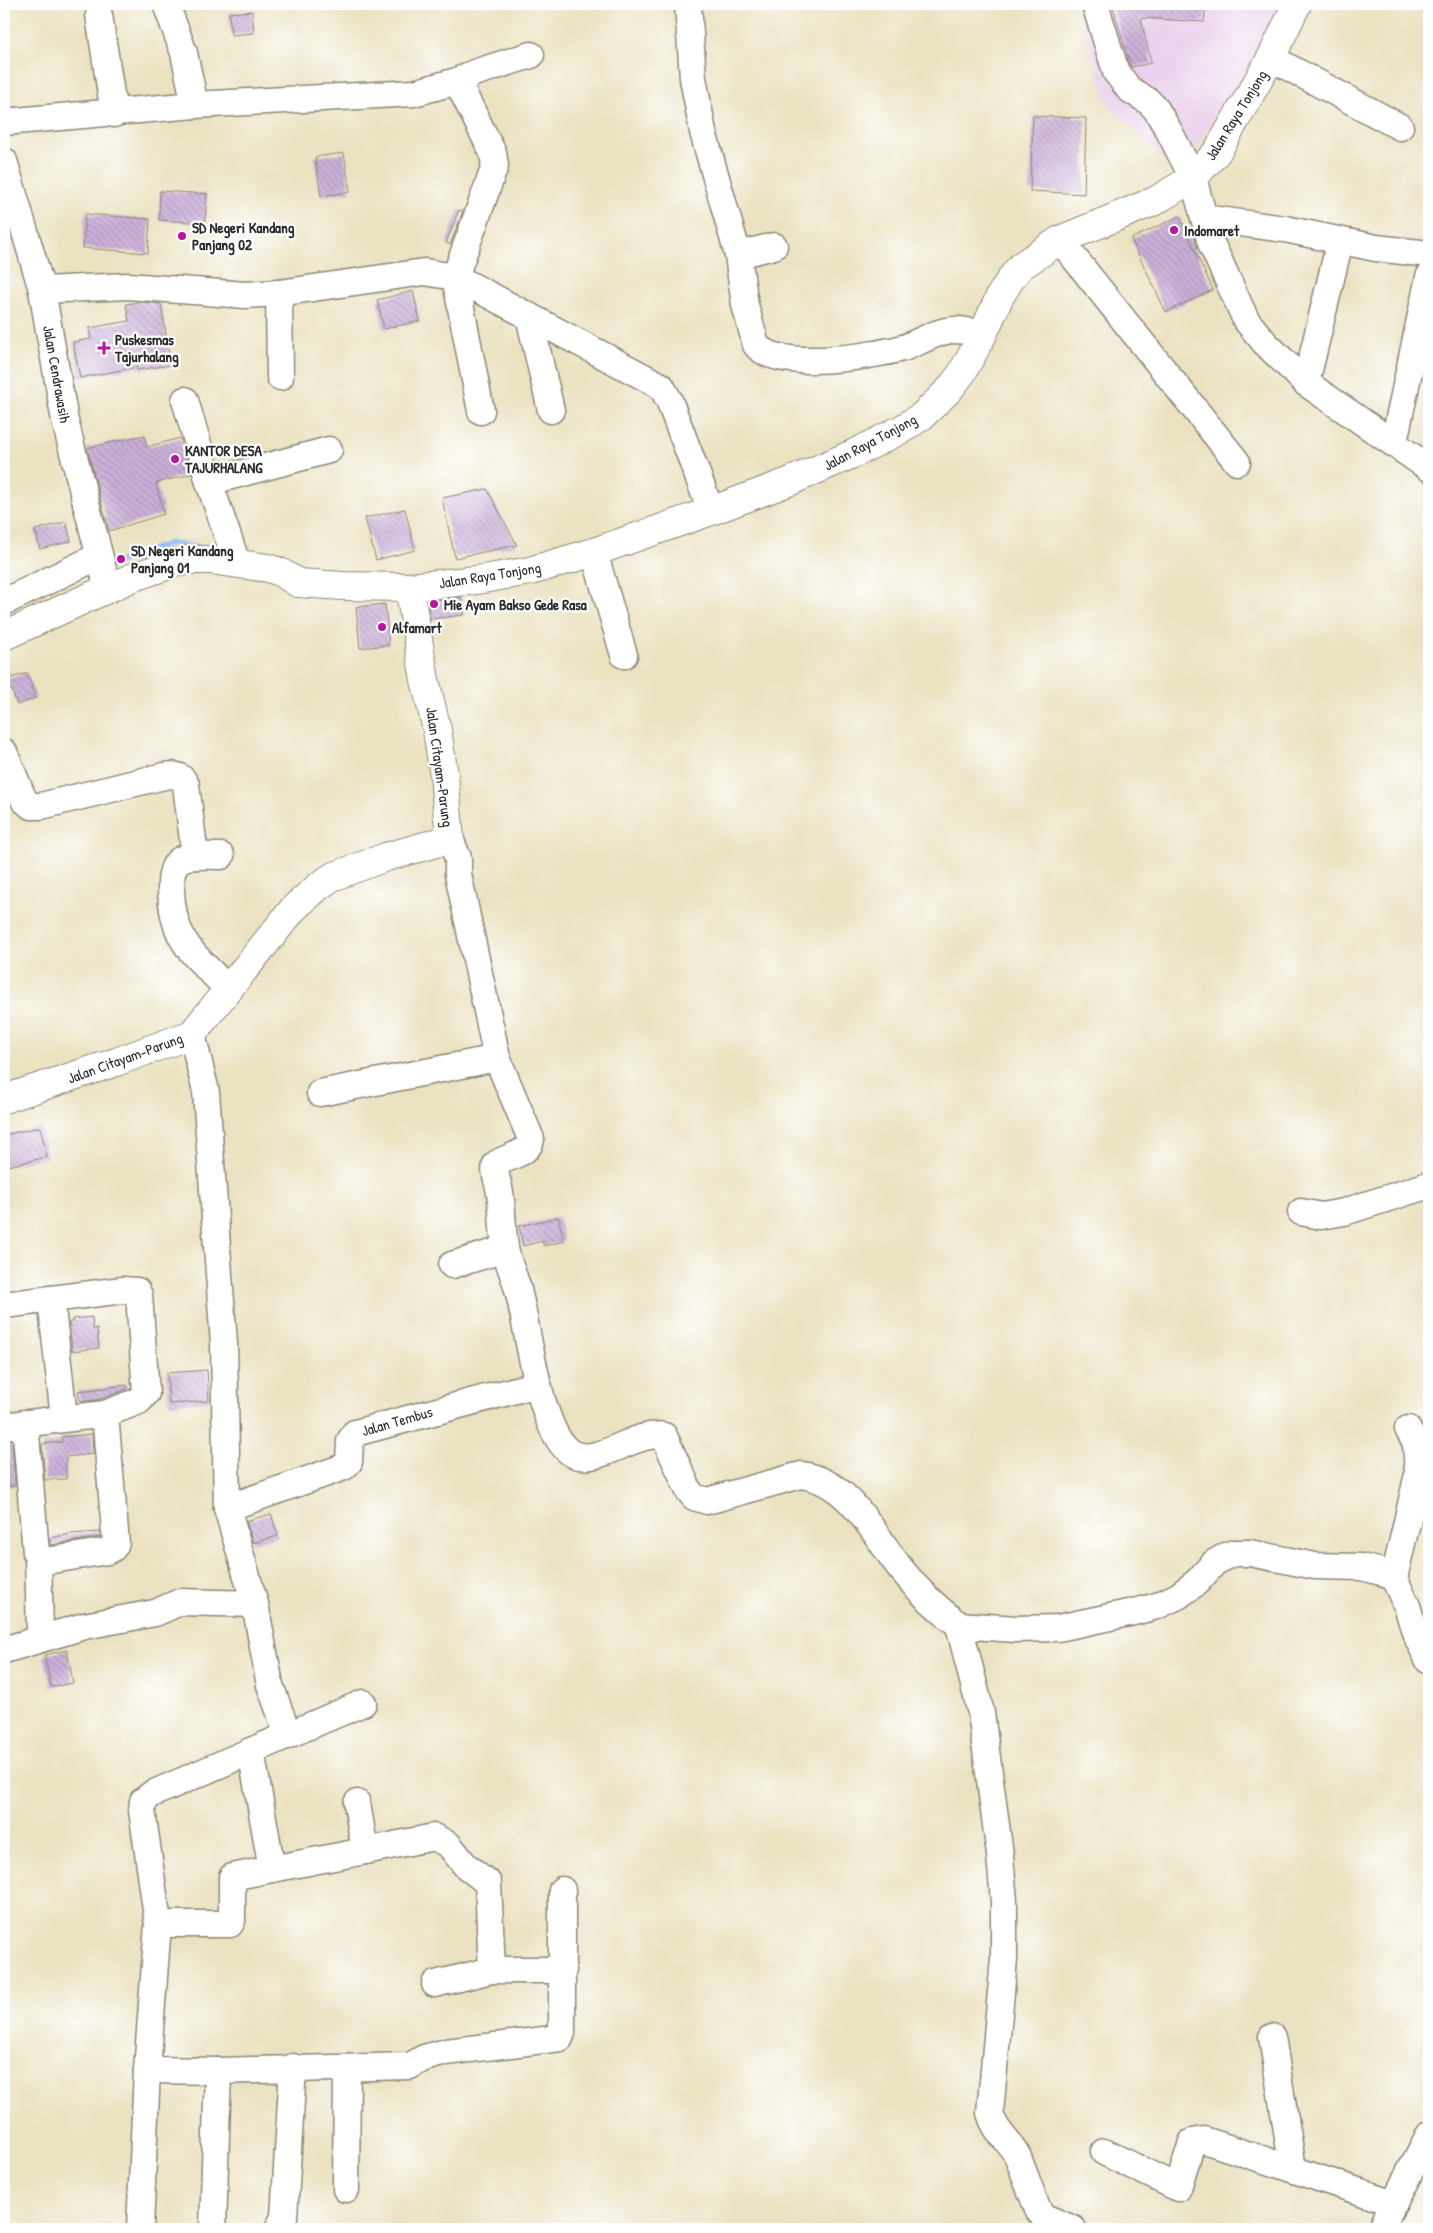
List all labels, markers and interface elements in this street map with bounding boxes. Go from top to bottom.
street label: Jalan Raya Tonjong [1200,66,1272,164]
place label: SD Negeri Kandang Panjang 02 [192,217,295,256]
place label: Indomaret [1184,220,1240,241]
marker: Indomaret [1168,224,1180,236]
marker: SD Negeri Kandang Panjang 02 [176,230,188,242]
street label: Jalan Cendrawasih [38,324,76,424]
place label: Puskesmas Tajurhalang [114,329,179,368]
marker: Puskesmas Tajurhalang [97,341,111,355]
street label: Jalan Raya Tonjong [820,408,921,475]
place label: KANTOR DESA TAJURHALANG [184,440,263,478]
marker: KANTOR DESA TAJURHALANG [169,453,181,465]
place label: SD Negeri Kandang Panjang 01 [131,540,234,579]
marker: SD Negeri Kandang Panjang 01 [115,553,127,565]
street label: Jalan Raya Tonjong [438,557,543,593]
place label: Mie Ayam Bakso Gede Rasa [444,594,587,616]
marker: Mie Ayam Bakso Gede Rasa [428,598,440,610]
place label: Alfamart [392,617,442,638]
marker: Alfamart [376,621,388,633]
street label: Jalan Citayam-Parung [421,706,459,829]
street label: Jalan Citayam-Parung [65,1027,186,1089]
street label: Jalan Tembus [359,1401,435,1441]

